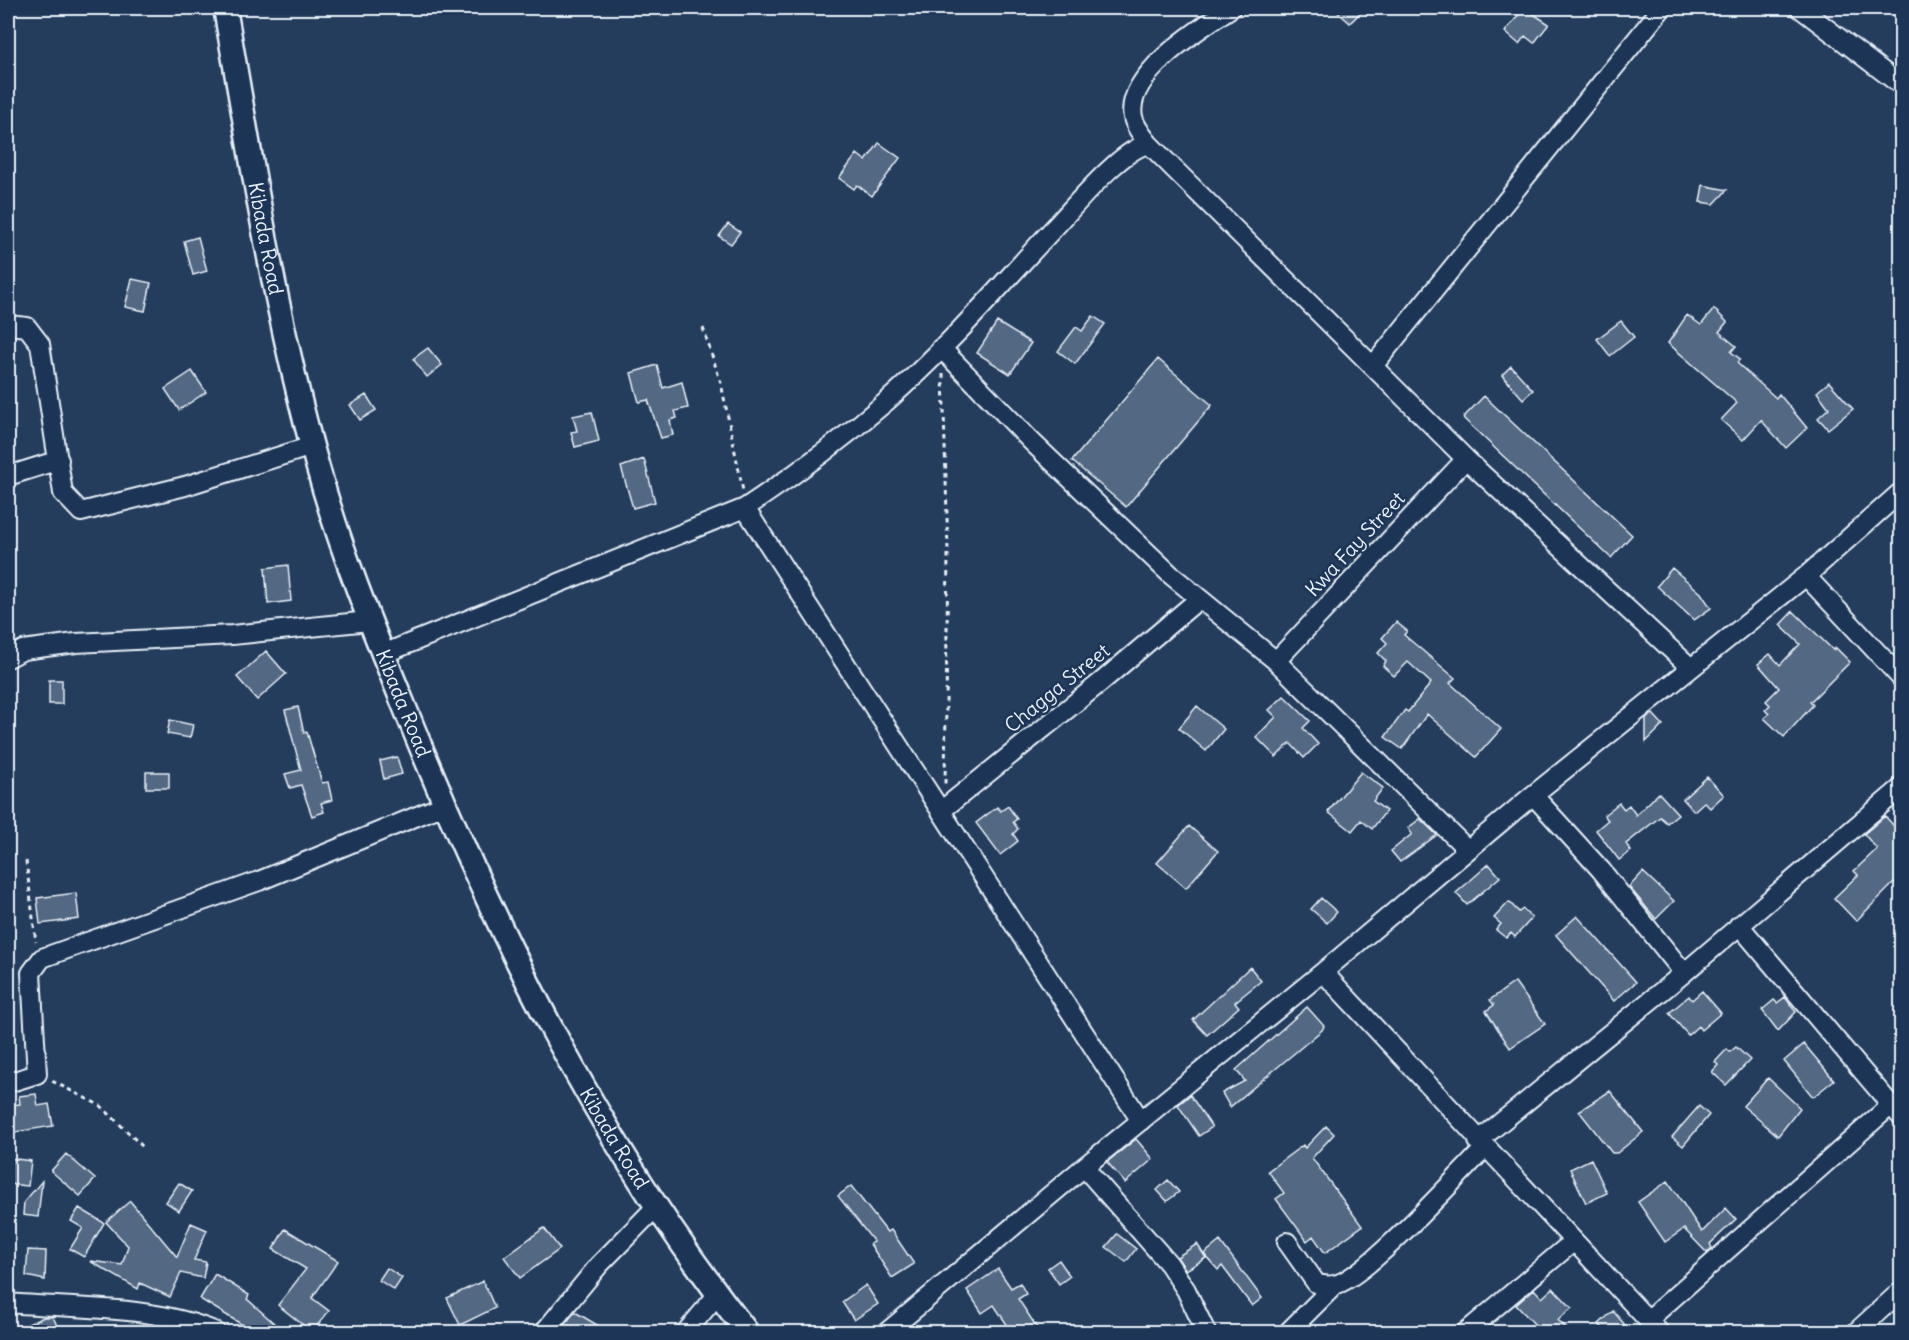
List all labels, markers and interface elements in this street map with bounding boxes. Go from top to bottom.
street label: Kibada Road [243,180,289,297]
street label: Kwa Fay Street [1300,486,1410,601]
street label: Chagga Street [999,637,1114,738]
street label: Kibada Road [371,646,437,761]
street label: Kibada Road [575,1083,655,1194]

